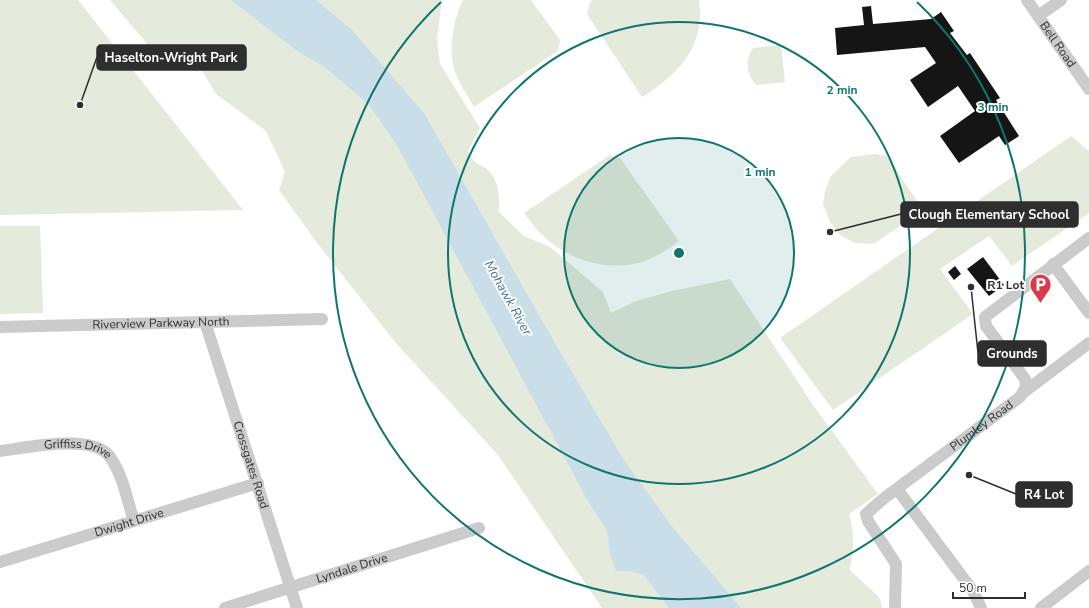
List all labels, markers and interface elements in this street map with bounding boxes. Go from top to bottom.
street label: Bell Road [1036,18,1079,71]
callout: Haselton-Wright Park [97,45,246,70]
text: Haselton-Wright Park [105,49,239,67]
text: 2 min [826,82,858,98]
text: 3 min [977,99,1009,115]
text: 1 min [744,164,776,180]
callout: Clough Elementary School [901,202,1078,227]
text: Clough Elementary School [909,206,1070,224]
centre of rings [672,246,686,260]
water label: Mohawk River [480,257,536,339]
parking icon: R1 Lot [1027,272,1053,305]
place label: R1 Lot [987,277,1024,293]
street label: Riverview Parkway North [92,313,230,333]
callout: Grounds [978,341,1046,366]
text: Grounds [986,345,1038,363]
street label: Plumley Road [946,397,1016,455]
street label: Crossgates Road [229,419,273,511]
street label: Griffiss Drive [43,436,116,462]
callout: R4 Lot [1016,482,1072,507]
text: R4 Lot [1024,486,1065,504]
street label: Dwight Drive [93,504,166,541]
street label: Lyndale Drive [314,549,389,587]
scale bar [953,574,1025,600]
text: 50 m [959,580,987,596]

